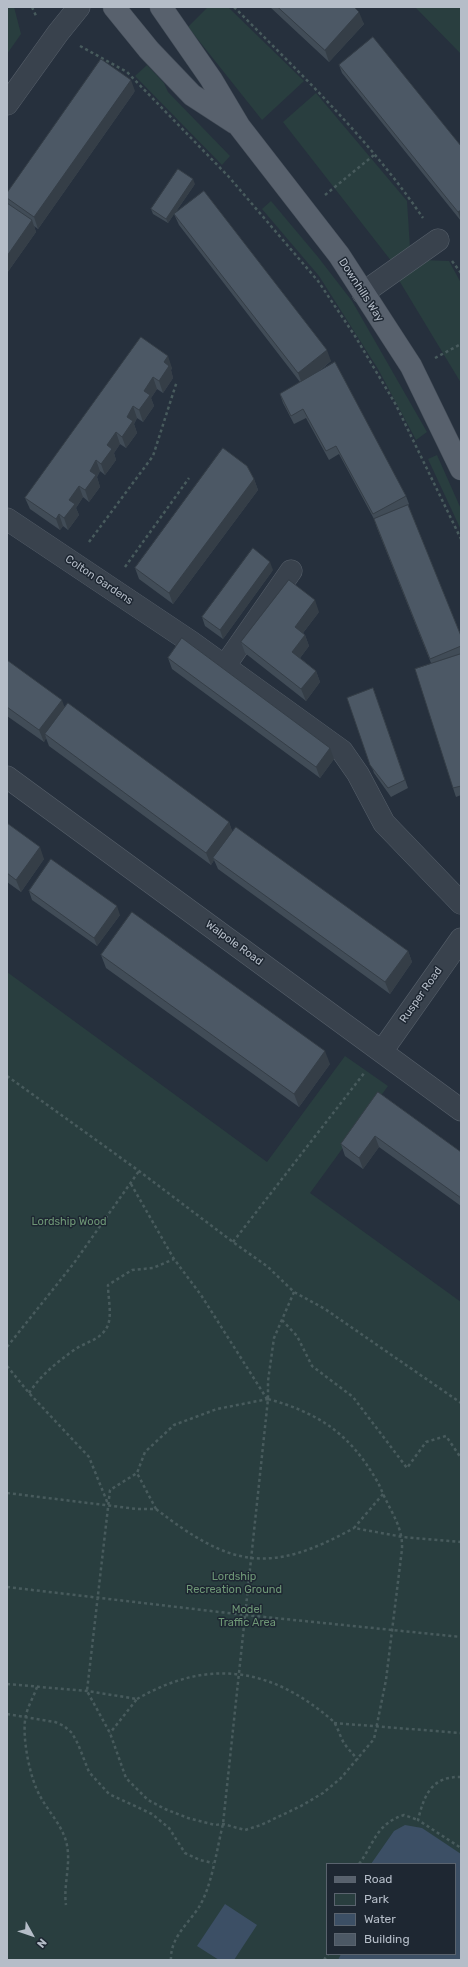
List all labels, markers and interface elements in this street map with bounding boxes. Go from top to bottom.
street label: Downhills Way [336,256,386,324]
street label: Colton Gardens [63,552,135,608]
street label: Walpole Road [203,918,265,968]
street label: Rusper Road [397,965,445,1025]
park label: Lordship Wood [32,1215,106,1229]
park label: Lordship Recreation Ground [186,1570,282,1596]
park label: Model Traffic Area [218,1603,276,1629]
legend [326,1863,456,1955]
text: Road [364,1872,392,1886]
text: Park [364,1892,389,1906]
text: Water [364,1912,396,1926]
north arrow [12,1915,52,1955]
text: Building [364,1932,410,1946]
text: N [34,1936,49,1950]

